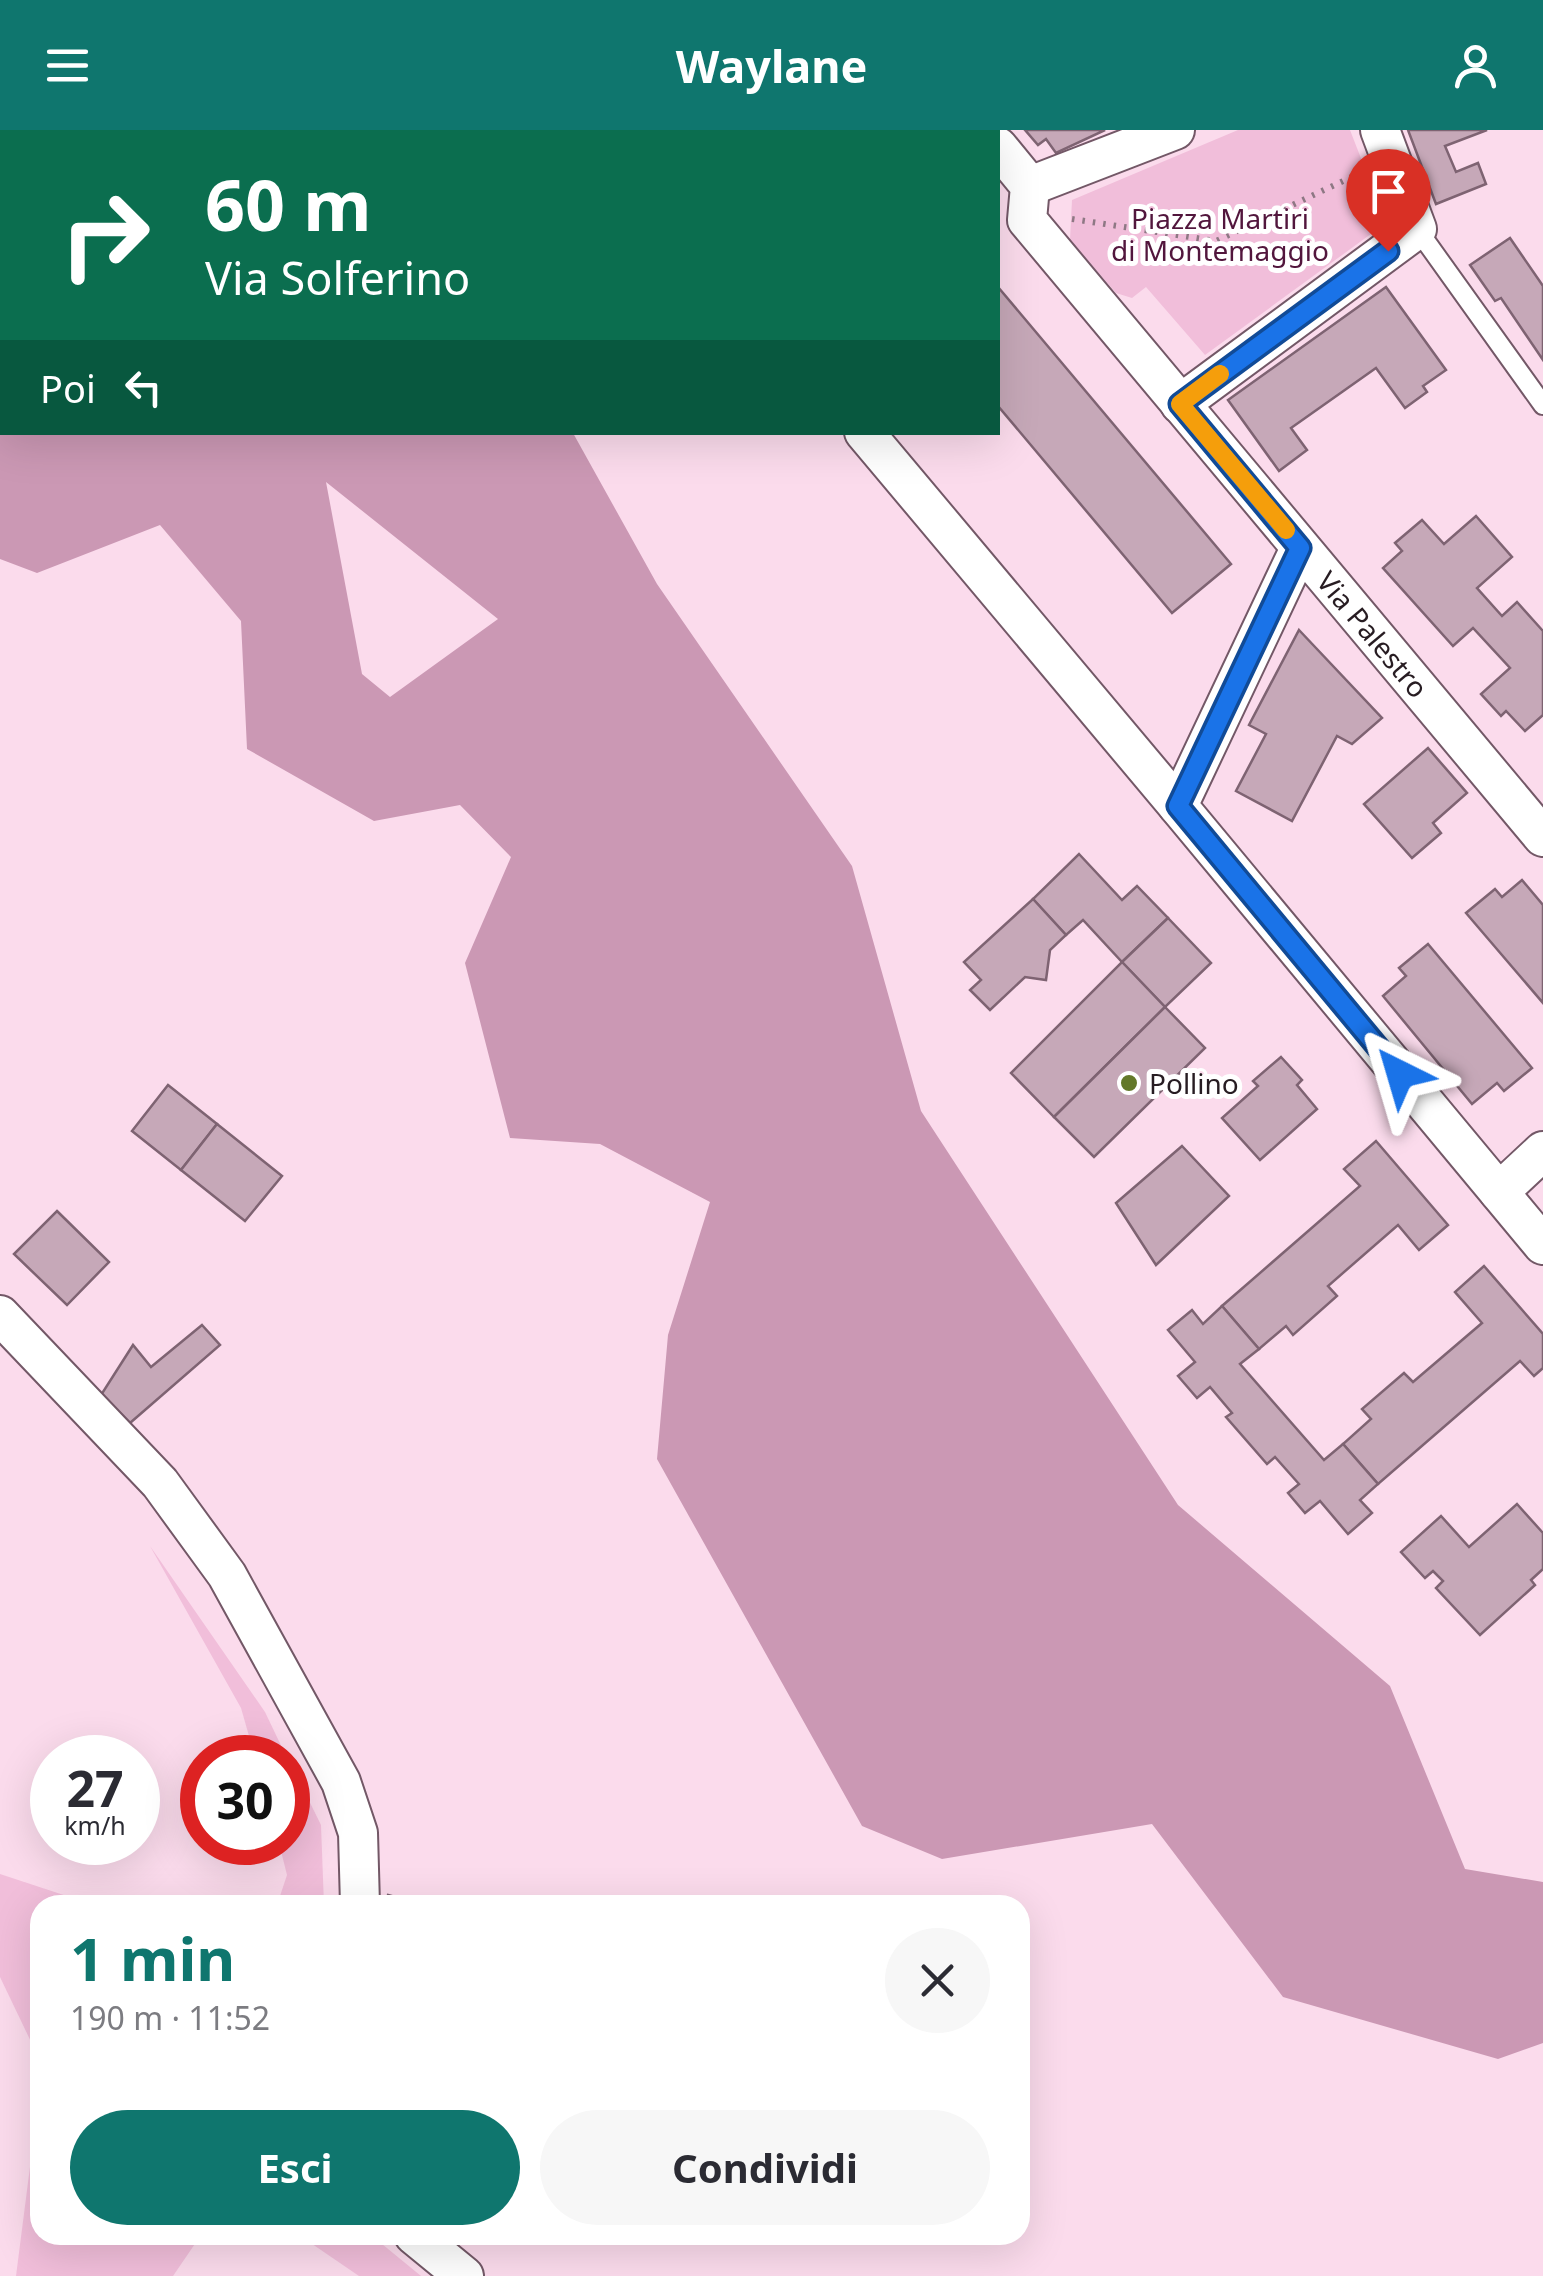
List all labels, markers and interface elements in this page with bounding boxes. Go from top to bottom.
text: Waylane [676,35,867,96]
icon: menu [40,38,95,93]
icon: person [1448,38,1503,93]
pin [1346,149,1431,252]
text: 60 m [205,156,372,252]
icon: arrive [1361,164,1416,219]
icon: right [40,170,170,300]
park label: Piazza Martiri di Montemaggio [1111,199,1329,269]
text: Via Solferino [205,247,470,308]
icon: left [116,360,171,415]
text: Poi [40,362,96,414]
street label: Via Palestro [1309,563,1437,705]
position arrow [1348,1022,1452,1126]
place label: Pollino [1149,1064,1239,1102]
marker: Pollino [1118,1072,1140,1094]
speed limit sign: 30 [180,1735,310,1865]
text: 27 [66,1754,124,1822]
text: km/h [64,1808,126,1842]
text: 1 min [70,1917,235,1999]
button: close [885,1928,990,2033]
text: 190 m · 11:52 [70,1996,270,2039]
button: Esci [70,2110,520,2225]
button: Condividi [540,2110,990,2225]

